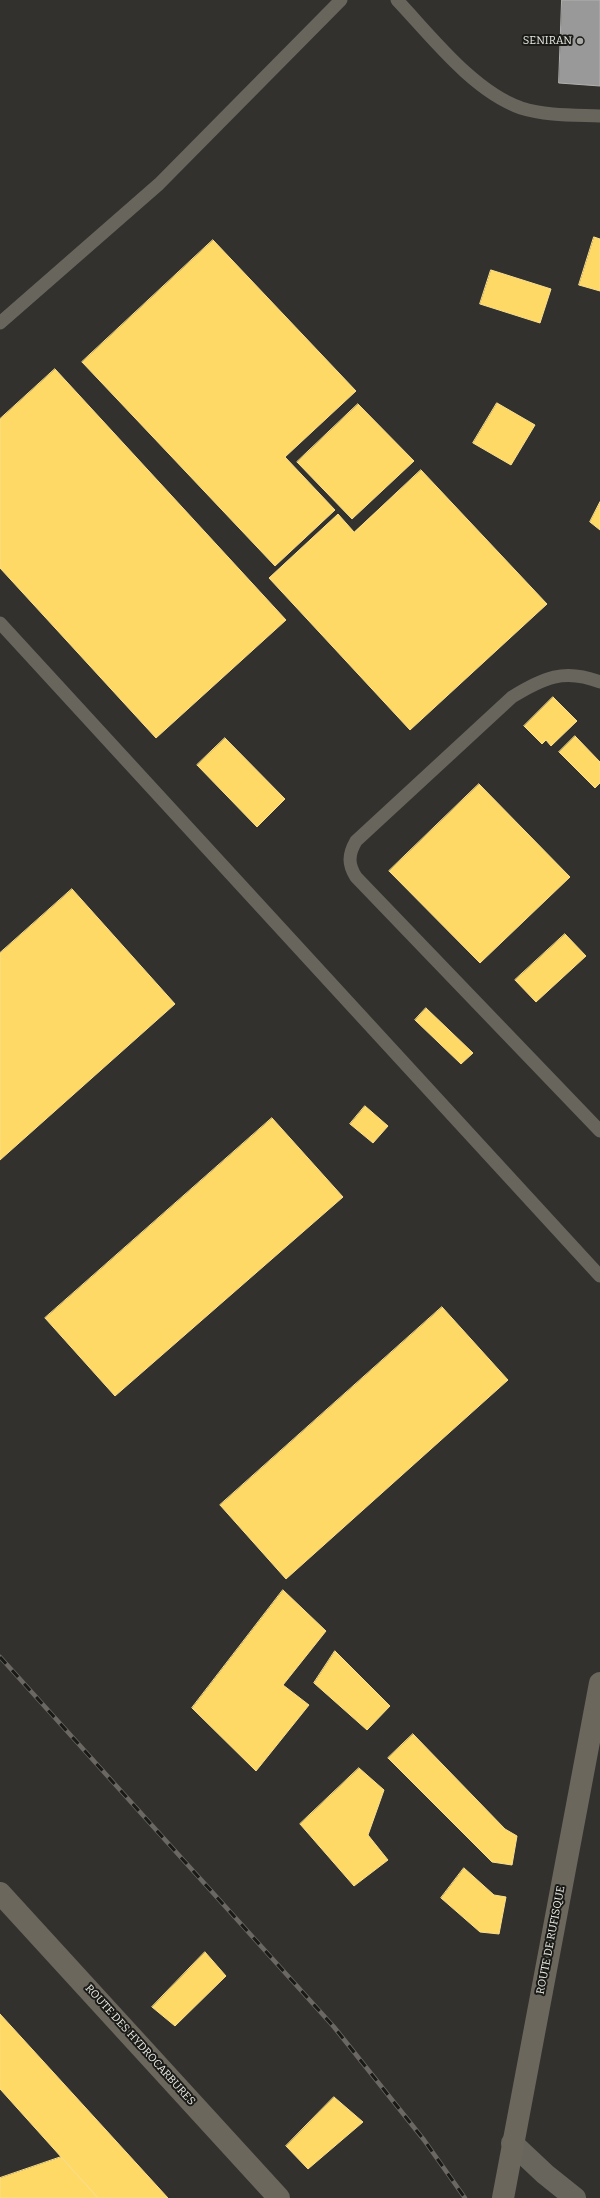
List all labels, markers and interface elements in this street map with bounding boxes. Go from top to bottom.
place label: SENIRAN [523,34,572,48]
marker: SENIRAN [575,36,585,46]
street label: ROUTE DE RUFISQUE [534,1885,568,1995]
street label: ROUTE DES HYDROCARBURES [82,1982,198,2108]

